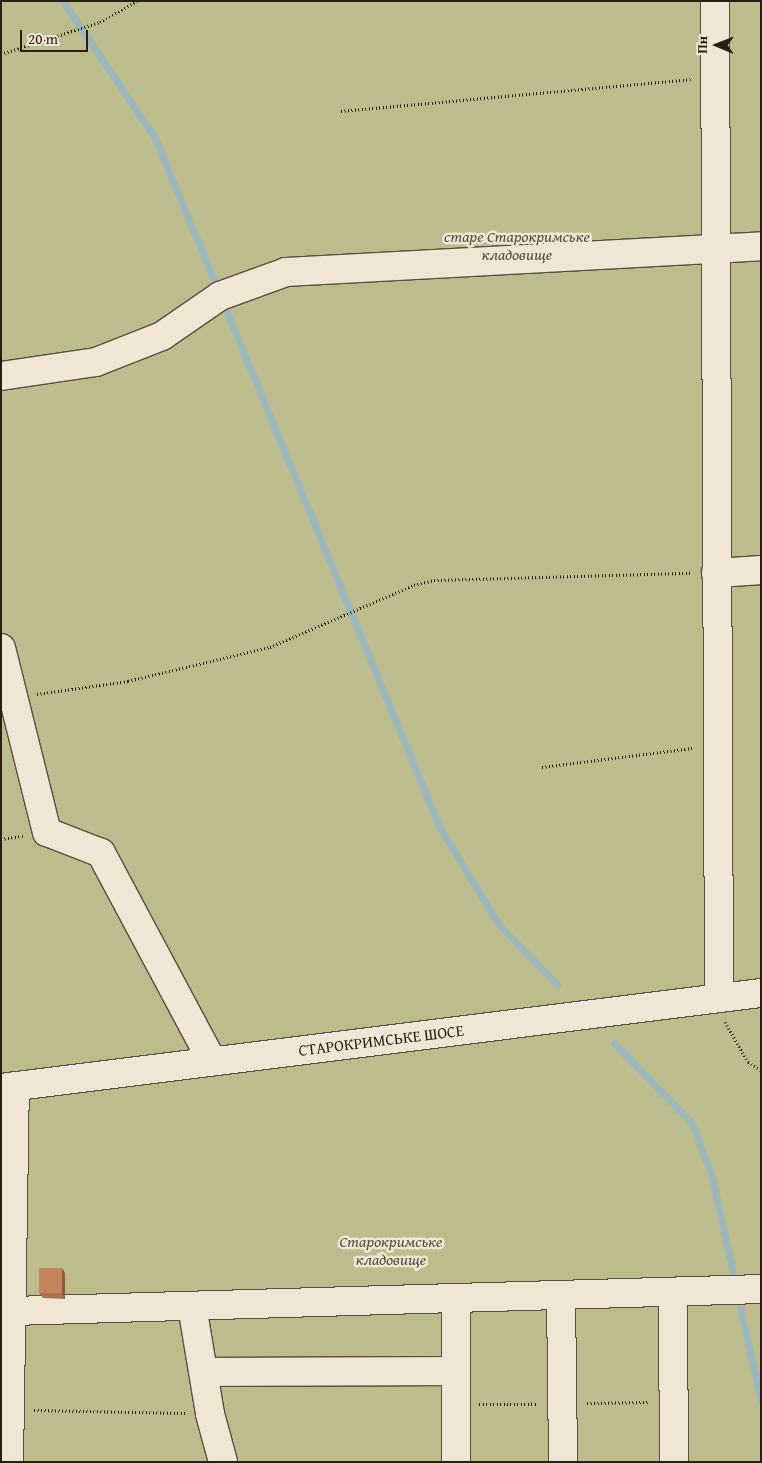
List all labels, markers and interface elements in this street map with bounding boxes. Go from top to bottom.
scale bar [22,20,90,52]
north arrow [692,20,742,70]
text: 20 m [28,28,58,49]
text: Пн [692,36,712,54]
park label: старе Старокримське кладовище [444,226,590,264]
street label: СТАРОКРИМСЬКЕ ШОСЕ [297,1020,465,1060]
park label: Старокримське кладовище [339,1231,443,1269]

